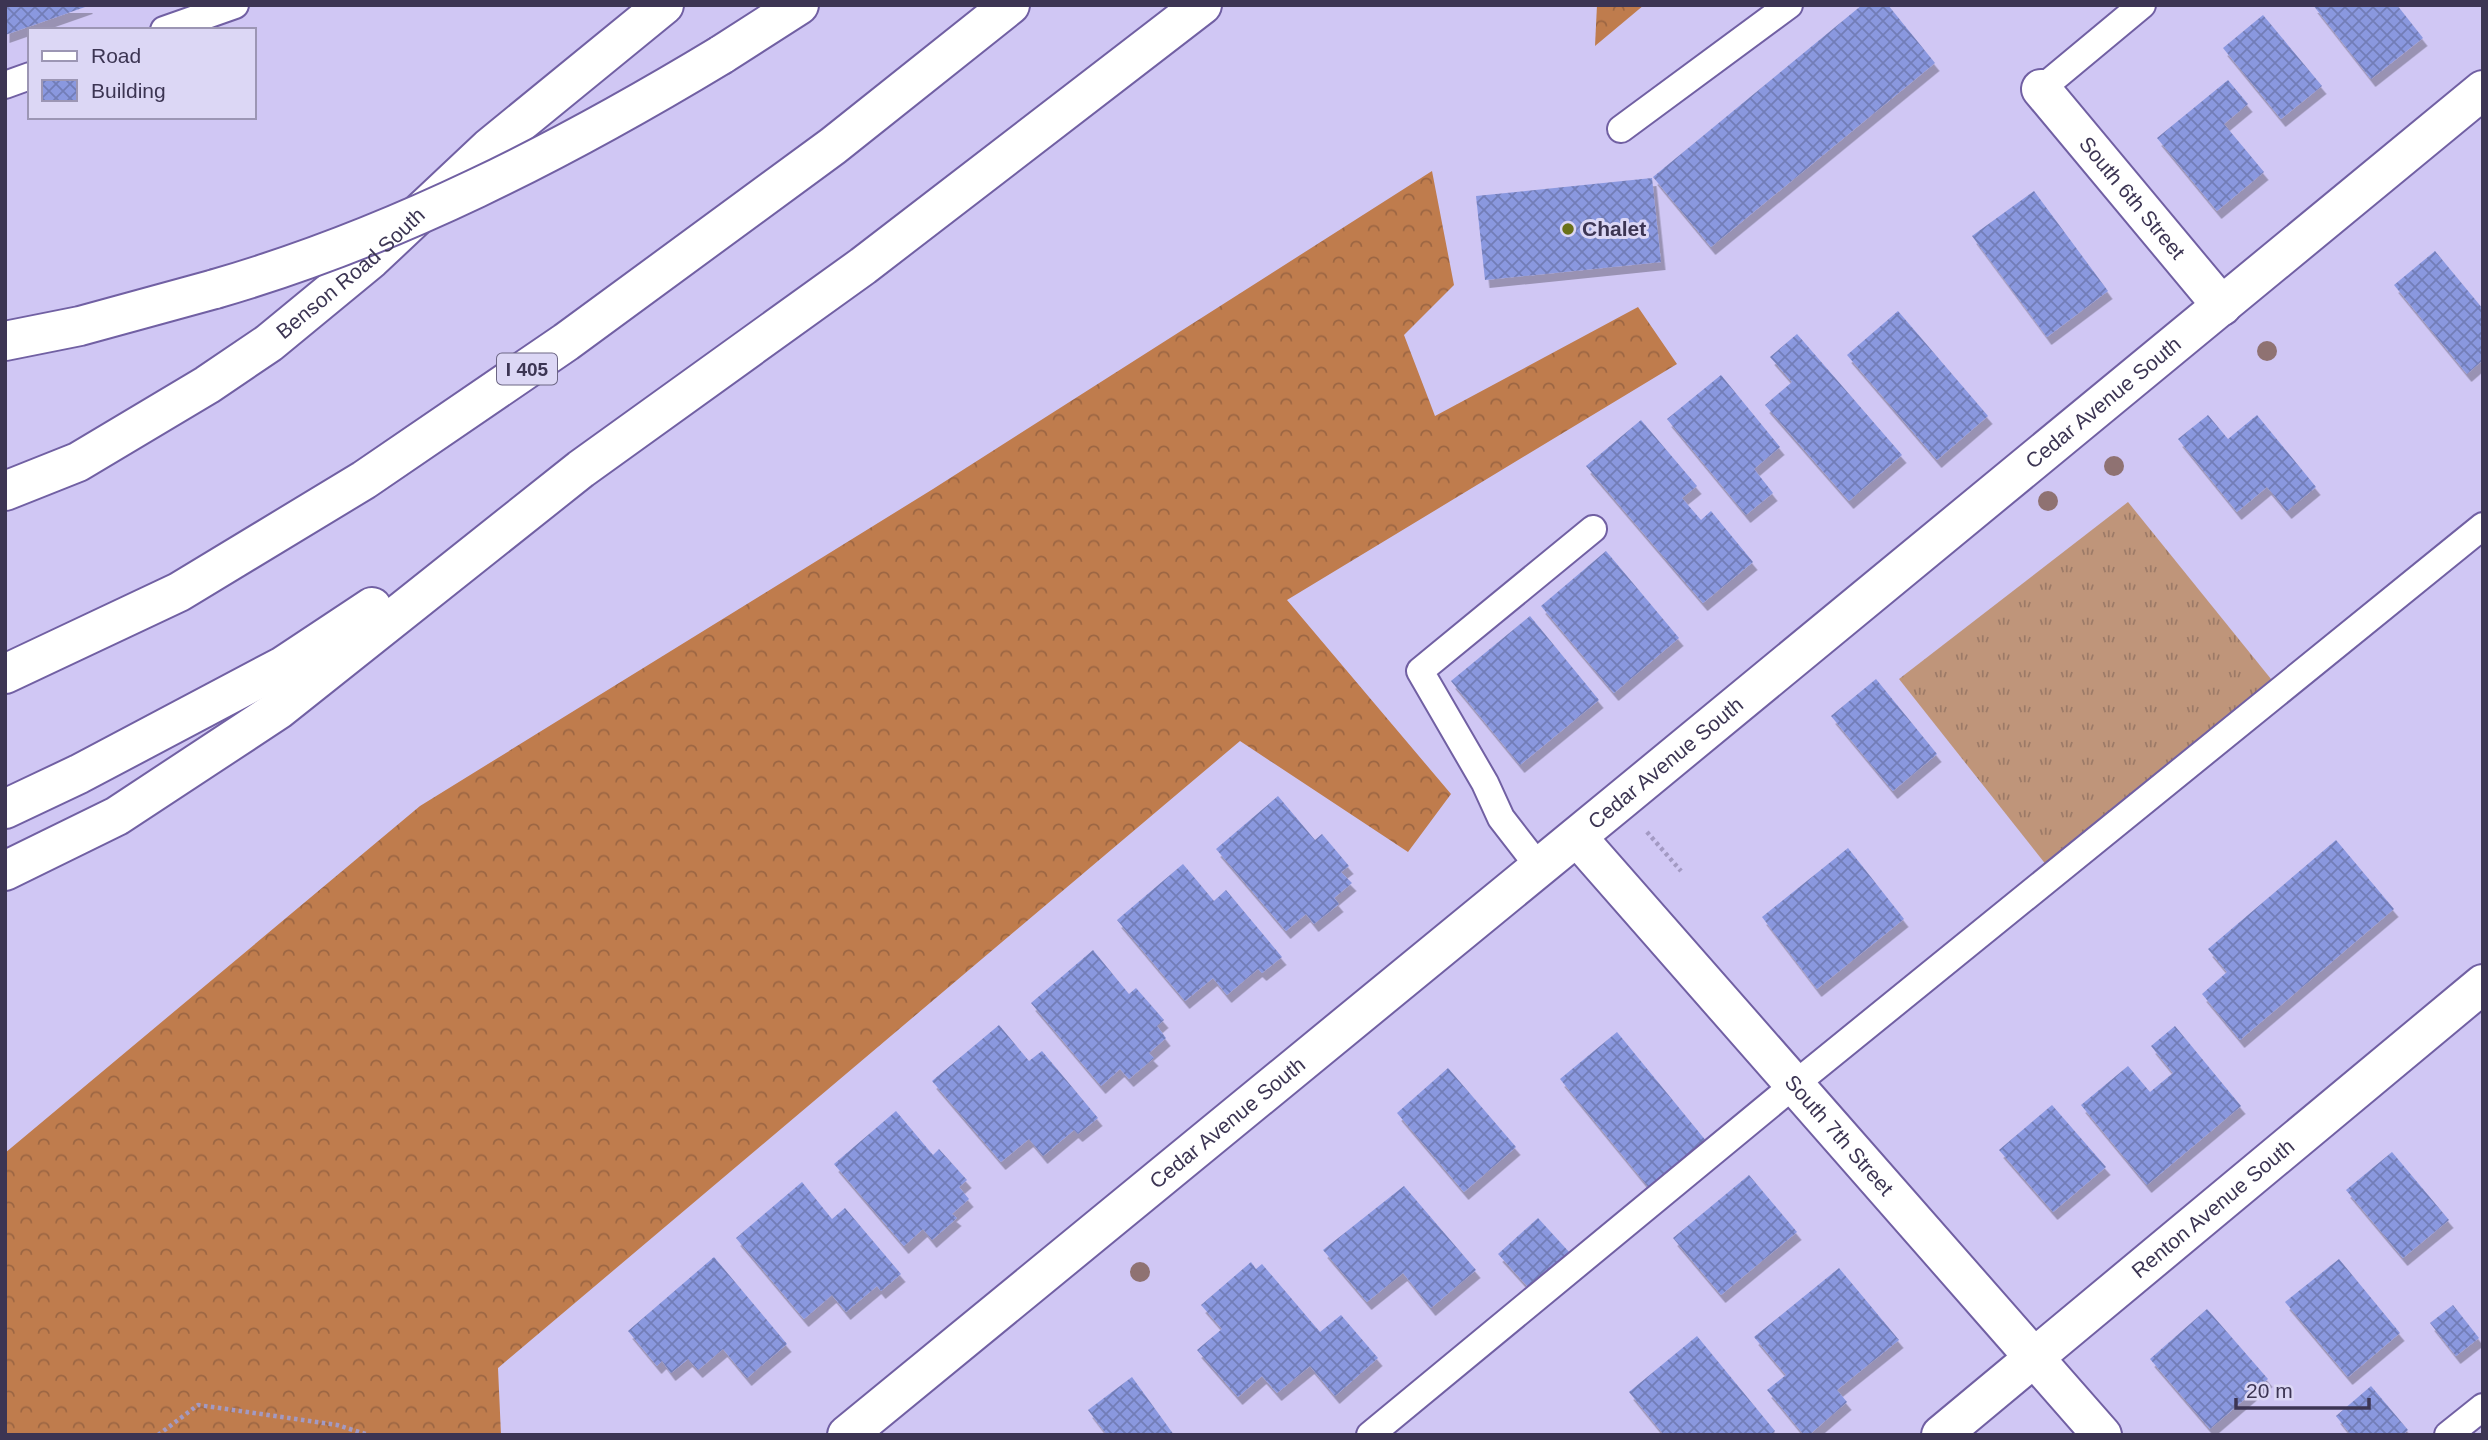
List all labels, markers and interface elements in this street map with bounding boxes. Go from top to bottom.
legend [28,28,256,119]
text: Road [91,44,141,67]
text: Building [91,79,166,102]
street label: South 6th Street [2075,132,2190,264]
street label: Benson Road South [272,203,429,343]
place label: Chalet [1582,217,1646,240]
marker: Chalet [1560,221,1576,237]
street label: Cedar Avenue South [2021,332,2185,473]
road number: I 405 [497,354,557,384]
street label: Cedar Avenue South [1583,693,1747,833]
street label: Cedar Avenue South [1145,1052,1309,1193]
street label: South 7th Street [1781,1070,1898,1200]
street label: Renton Avenue South [2127,1134,2299,1282]
scale bar [2236,1366,2369,1410]
text: 20 m [2246,1379,2293,1402]

